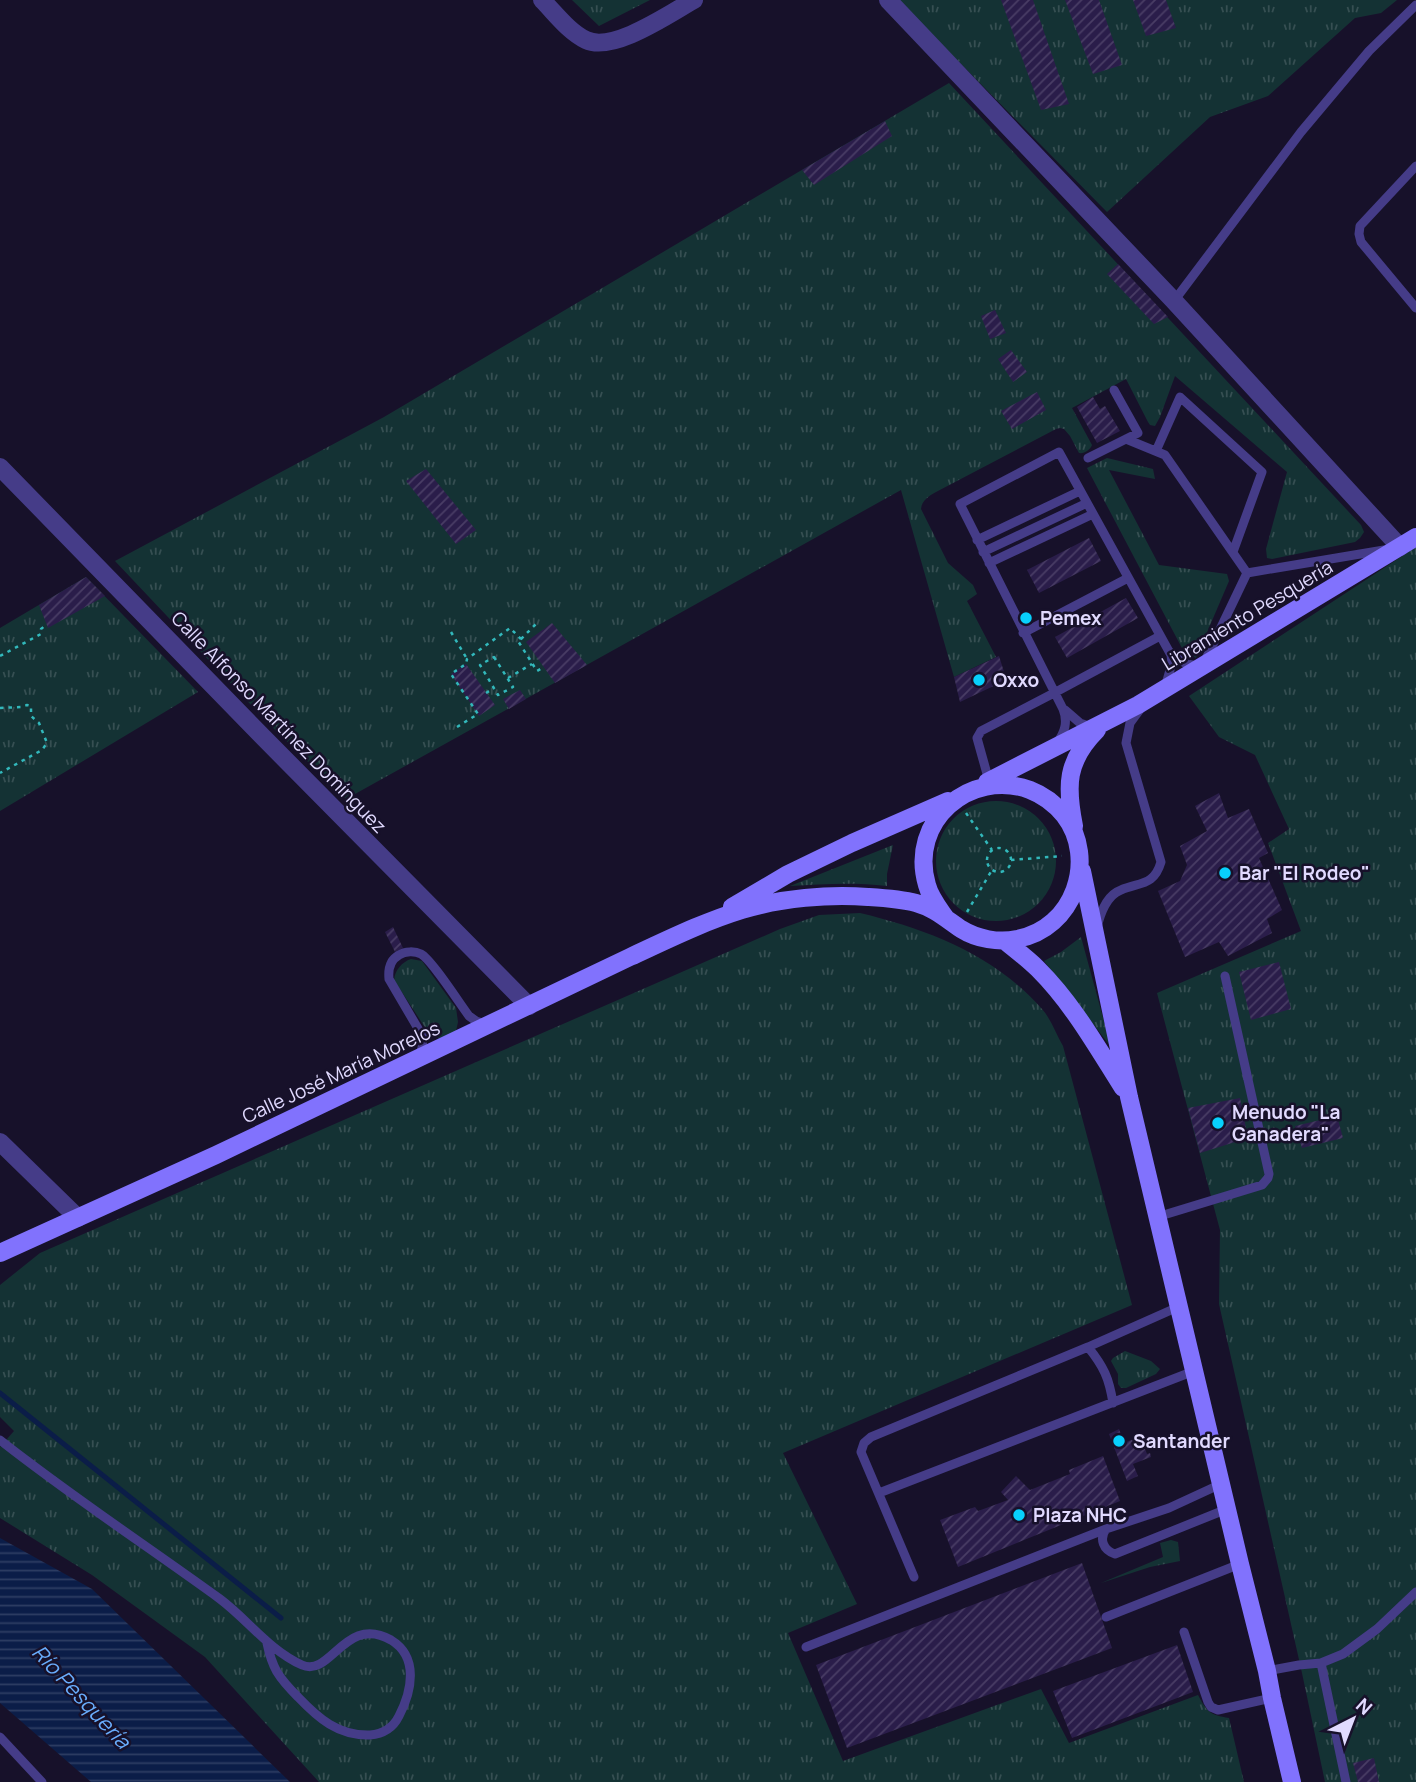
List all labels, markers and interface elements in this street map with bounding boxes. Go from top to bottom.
street label: Libramiento Pesquería [1157,554,1337,676]
street label: Calle Alfonso Martínez Domínguez [166,605,392,839]
place label: Pemex [1040,605,1102,631]
marker: Pemex [1018,610,1034,626]
place label: Oxxo [993,667,1039,693]
marker: Oxxo [971,672,987,688]
place label: Bar "El Rodeo" [1239,860,1370,886]
marker: Bar "El Rodeo" [1217,865,1233,881]
street label: Calle José María Morelos [238,1015,444,1129]
place label: Menudo "La Ganadera" [1232,1099,1340,1147]
marker: Menudo "La Ganadera" [1210,1115,1226,1131]
place label: Santander [1133,1428,1230,1454]
marker: Santander [1111,1433,1127,1449]
place label: Plaza NHC [1033,1502,1127,1528]
marker: Plaza NHC [1011,1507,1027,1523]
water label: Río Pesquería [26,1638,138,1755]
north arrow [1318,1684,1388,1754]
text: N [1351,1692,1378,1721]

